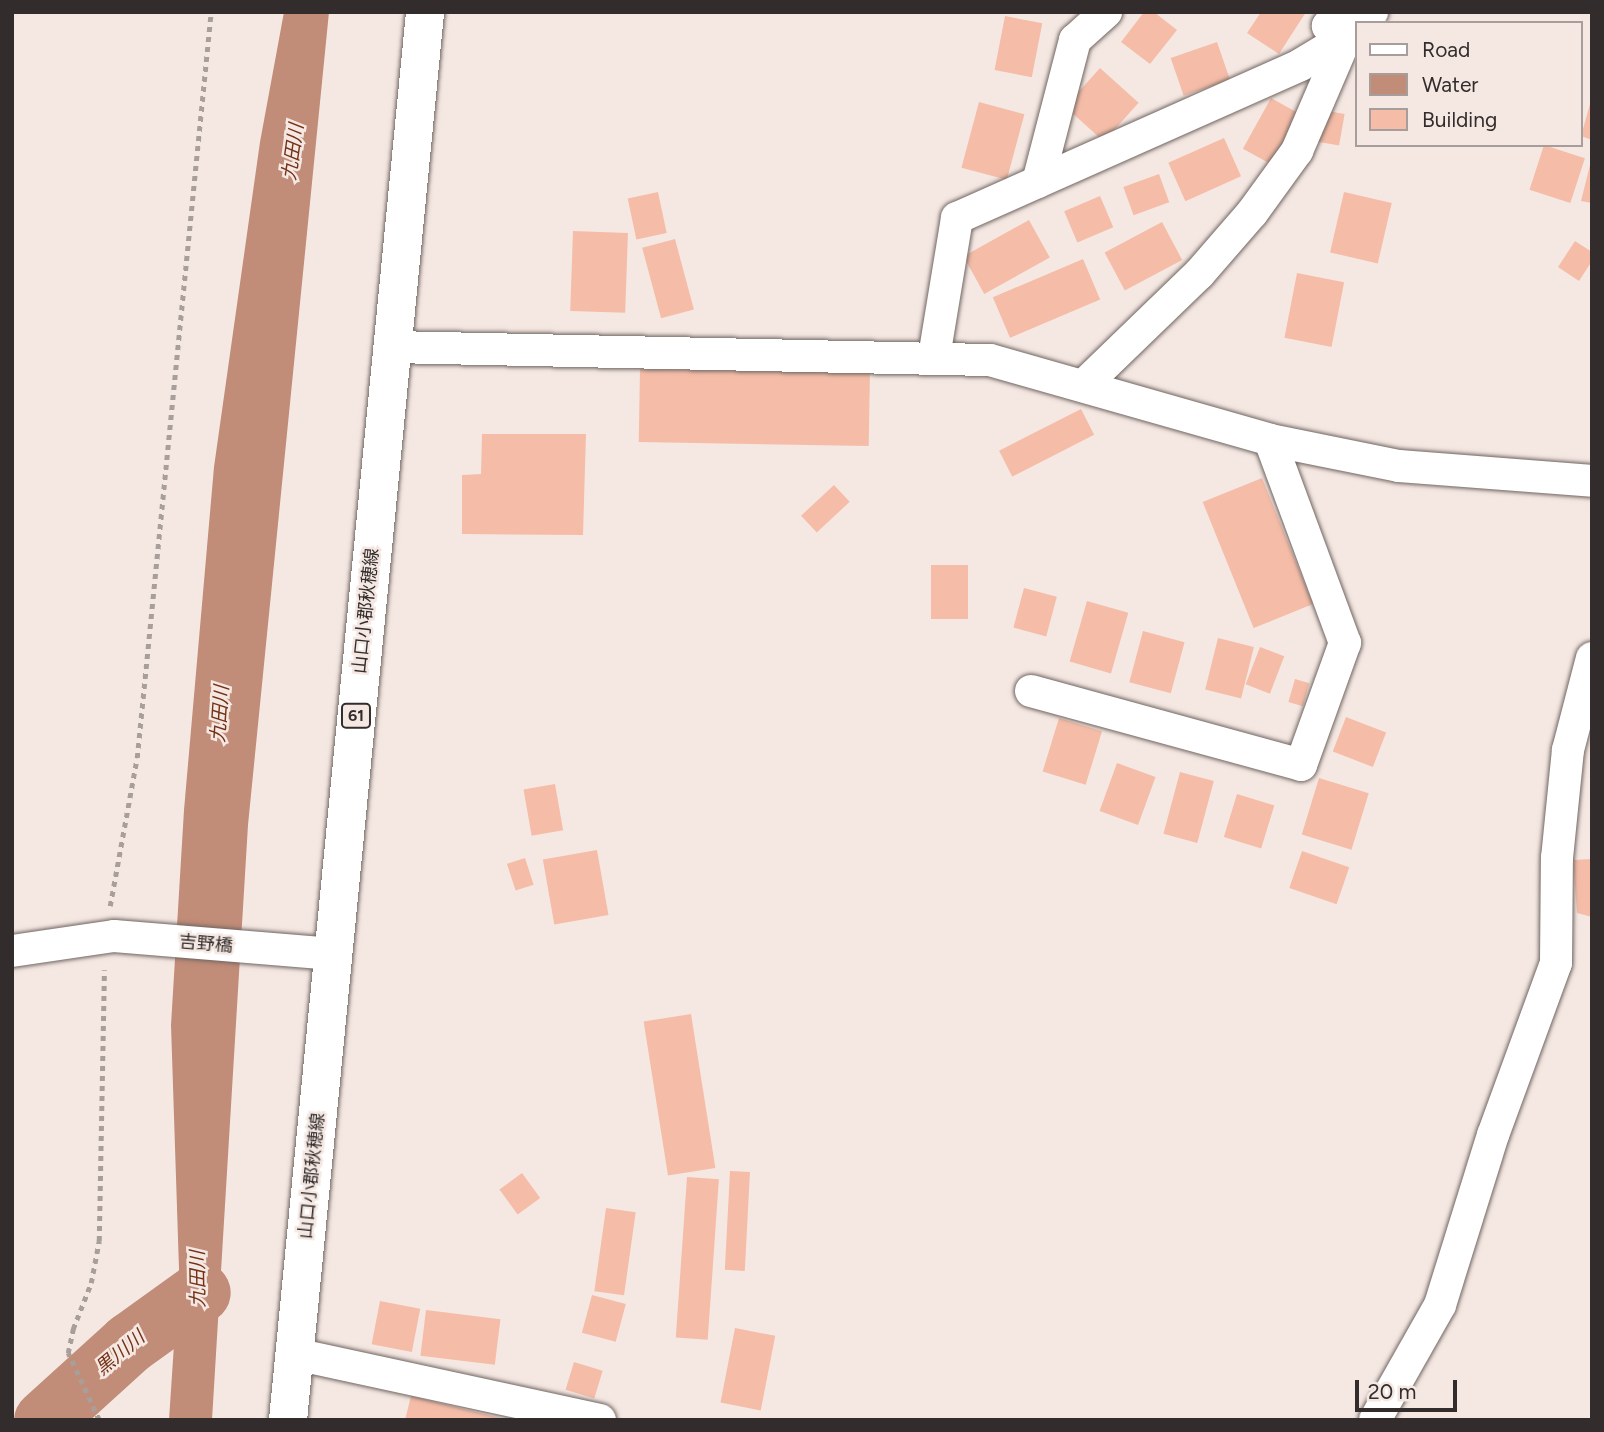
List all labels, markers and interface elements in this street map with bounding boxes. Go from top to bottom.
legend [1356,21,1583,147]
text: Road [1422,37,1470,62]
text: Water [1422,72,1478,97]
text: Building [1422,107,1497,132]
water label: 九田川 [278,122,308,182]
street label: 山口小郡秋穂線 [349,547,383,675]
water label: 九田川 [207,685,233,743]
road number: 61 [340,704,372,729]
street label: 吉野橋 [178,931,234,957]
street label: 山口小郡秋穂線 [295,1112,329,1240]
water label: 九田川 [186,1250,210,1308]
water label: 黒川川 [91,1326,149,1380]
scale bar [1359,1366,1460,1410]
text: 20 m [1368,1379,1416,1404]

